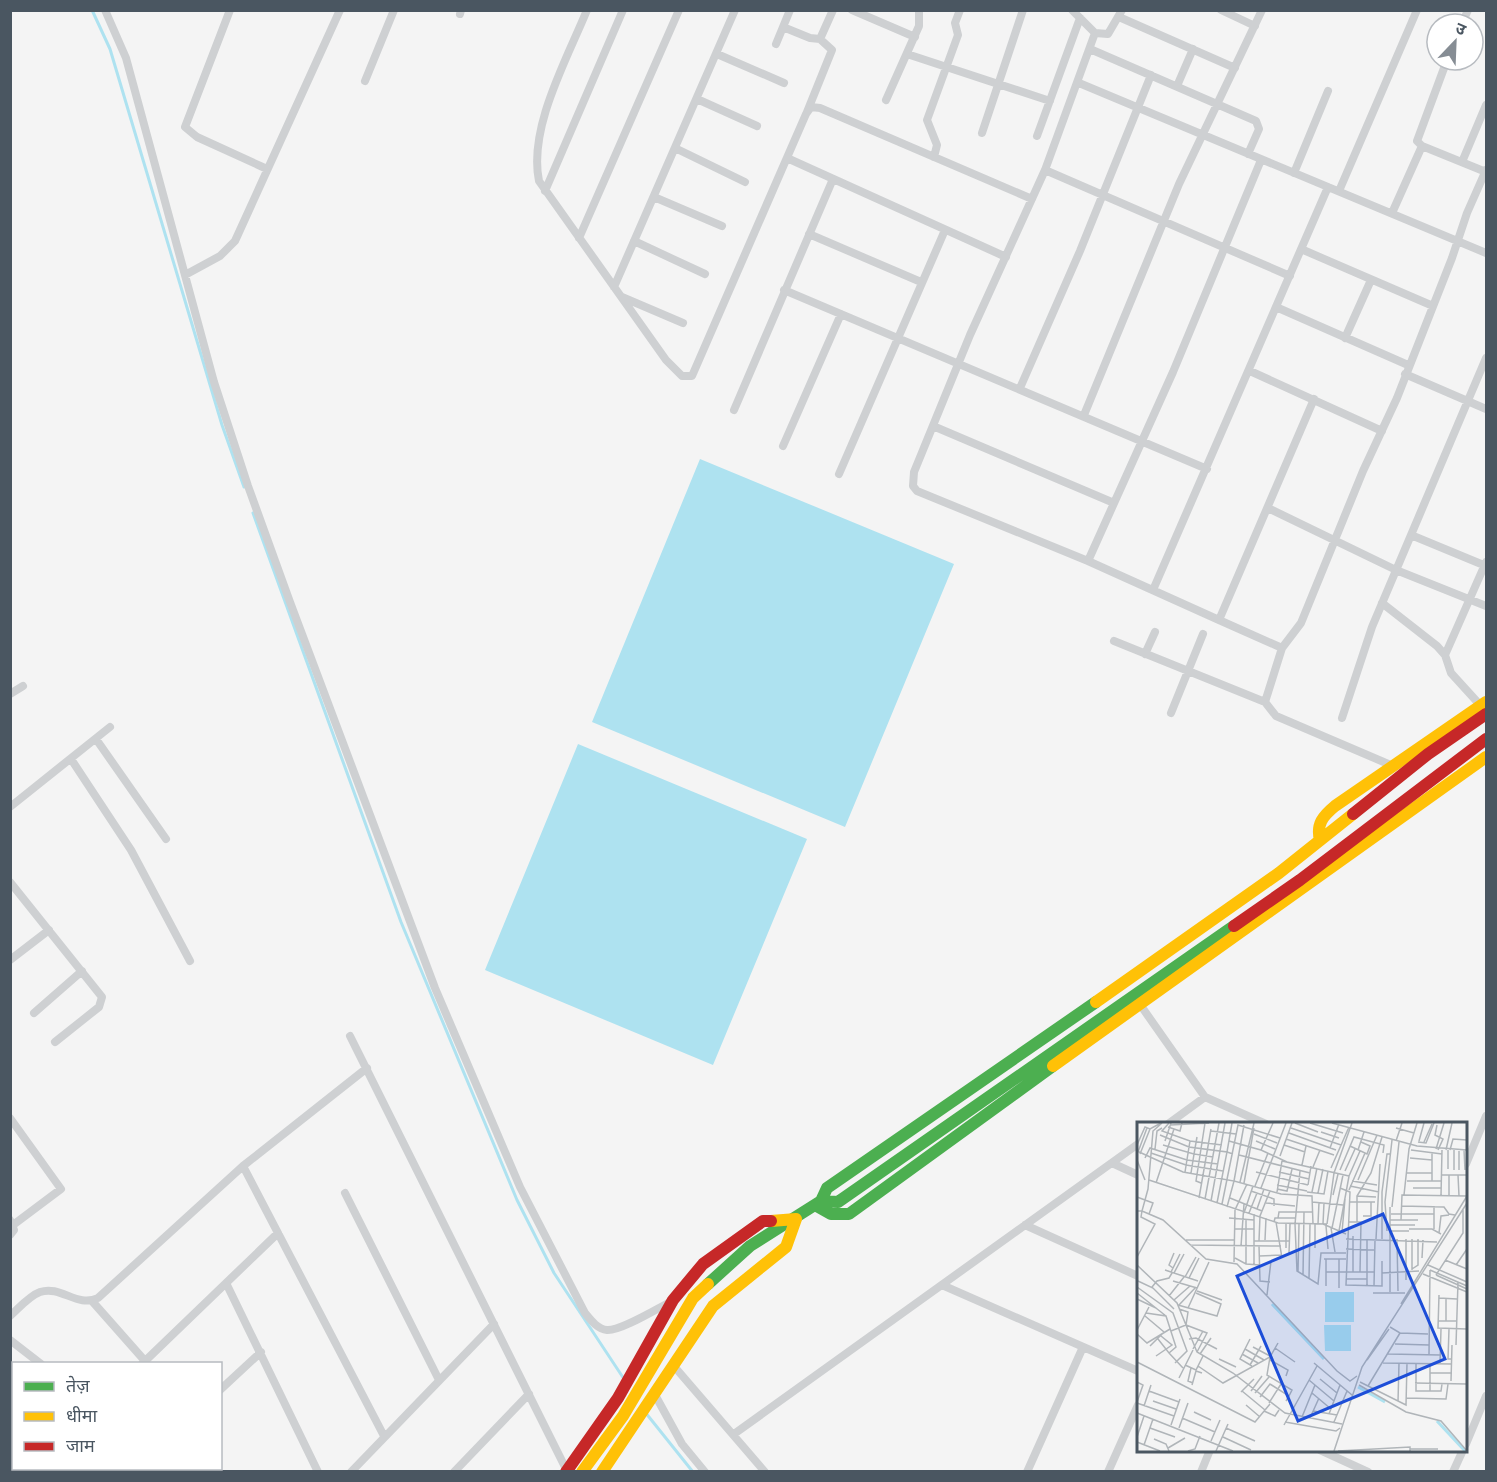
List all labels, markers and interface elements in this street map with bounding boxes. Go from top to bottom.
north arrow [1425,12,1485,72]
text: उ [1453,18,1469,39]
inset map [1137,1122,1467,1452]
legend [12,1362,222,1470]
text: तेज़ [66,1375,90,1396]
text: धीमा [66,1405,97,1426]
text: जाम [66,1435,96,1456]

